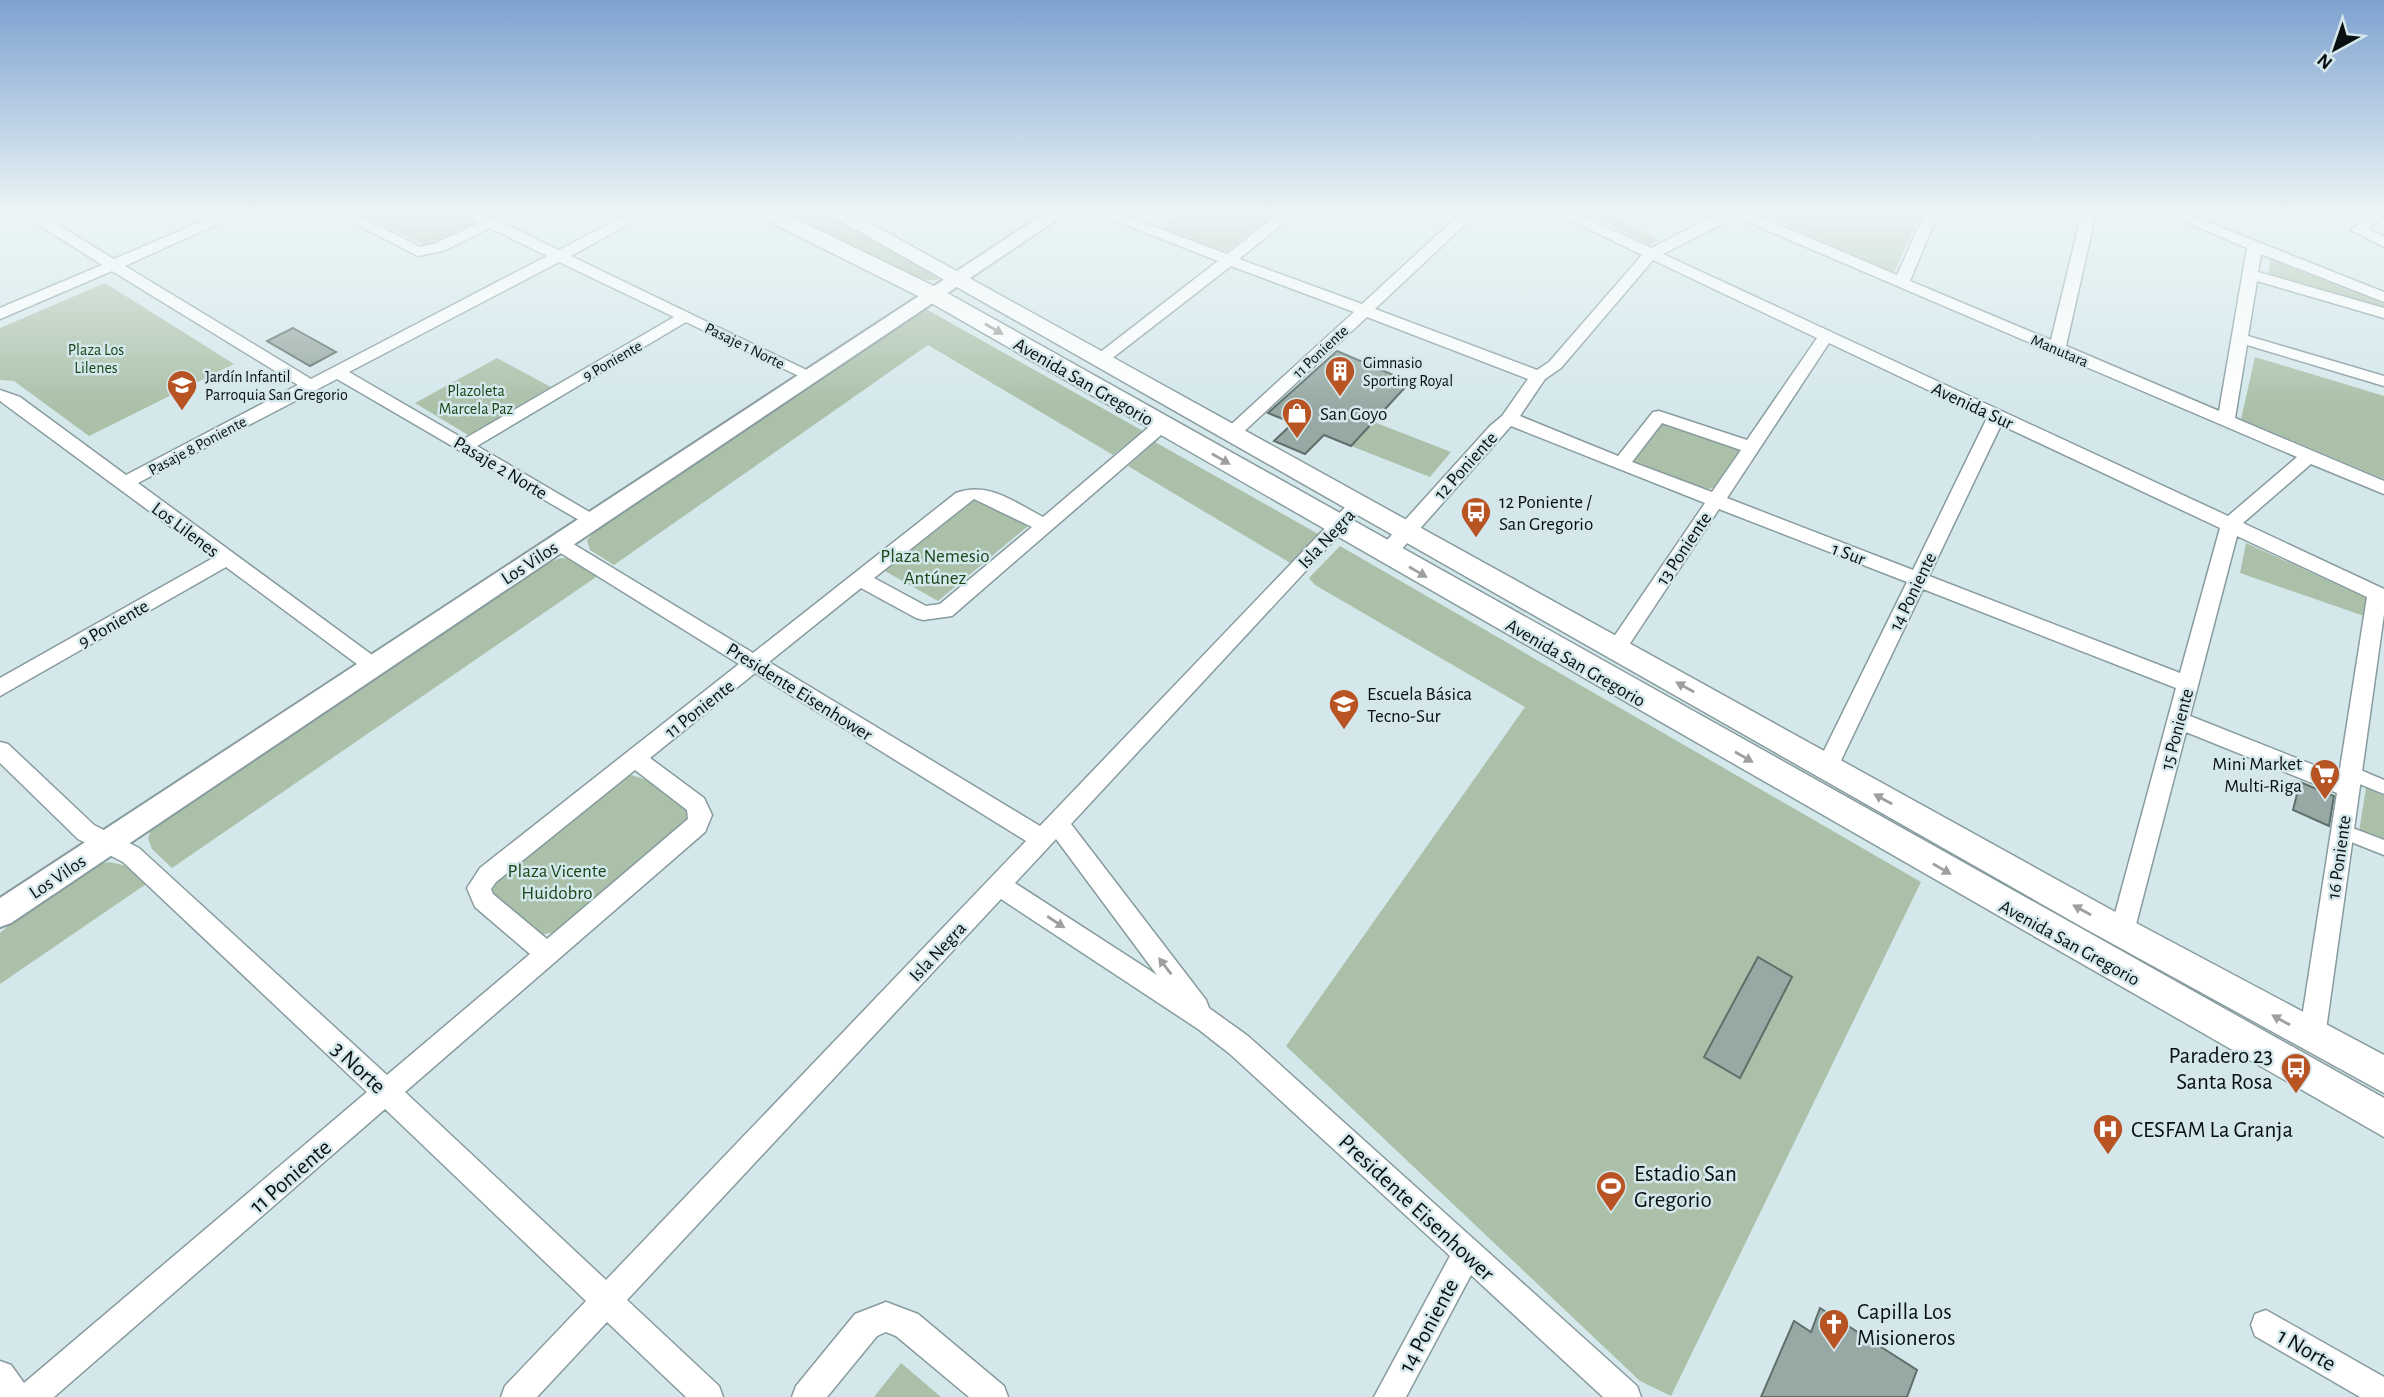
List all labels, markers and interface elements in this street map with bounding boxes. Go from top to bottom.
north arrow [2300,14,2370,84]
text: N [2314,49,2336,72]
street label: Pasaje 1 Norte [702,320,787,373]
street label: 11 Poniente [1290,322,1351,381]
one-way arrow [984,323,1003,335]
street label: Manutara [2028,332,2091,370]
street label: Avenida San Gregorio [1010,335,1156,430]
street label: 9 Poniente [580,338,645,384]
park label: Plaza Los Lilenes [68,342,124,376]
building icon: Gimnasio Sporting Royal [1323,354,1357,398]
place label: Gimnasio Sporting Royal [1363,355,1453,390]
school or university icon: Jardín Infantil Parroquia San Gregorio [165,368,199,412]
place label: Jardín Infantil Parroquia San Gregorio [205,369,348,403]
street label: Avenida Sur [1929,379,2016,434]
park label: Plazoleta Marcela Paz [439,383,514,417]
shop icon: San Goyo [1280,396,1314,440]
place label: San Goyo [1320,405,1387,424]
street label: Pasaje 8 Poniente [146,413,250,479]
street label: 12 Poniente [1431,428,1501,504]
street label: Pasaje 2 Norte [450,433,550,503]
one-way arrow [1211,453,1230,465]
place label: 12 Poniente / San Gregorio [1499,493,1593,534]
bus stop icon: 12 Poniente / San Gregorio [1459,495,1493,539]
street label: Los Lilenes [148,499,222,561]
street label: Isla Negra [1295,506,1359,572]
street label: 13 Poniente [1653,509,1715,589]
street label: Los Vilos [498,538,562,589]
street label: 1 Sur [1829,539,1868,569]
park label: Plaza Nemesio Antúnez [880,547,990,588]
street label: 14 Poniente [1886,549,1940,634]
one-way arrow [1409,566,1428,578]
street label: 9 Poniente [75,597,152,652]
street label: Avenida San Gregorio [1502,616,1648,711]
street label: Presidente Eisenhower [723,640,875,745]
street label: 11 Poniente [662,676,738,742]
one-way arrow [1675,681,1694,693]
place label: Escuela Básica Tecno-Sur [1367,685,1472,726]
school or university icon: Escuela Básica Tecno-Sur [1327,687,1361,731]
street label: 15 Poniente [2157,687,2197,772]
one-way arrow [1734,751,1754,763]
place label: Mini Market Multi-Riga [2212,755,2302,796]
supermarket icon: Mini Market Multi-Riga [2308,757,2342,801]
one-way arrow [1873,793,1893,805]
street label: 16 Poniente [2324,814,2355,900]
street label: Los Vilos [26,852,89,903]
park label: Plaza Vicente Huidobro [508,862,606,903]
one-way arrow [1932,863,1952,875]
street label: Avenida San Gregorio [1996,897,2143,990]
one-way arrow [2072,904,2091,916]
one-way arrow [1047,916,1066,929]
street label: Isla Negra [906,919,970,985]
one-way arrow [1159,957,1173,975]
one-way arrow [2271,1014,2291,1026]
street label: 3 Norte [326,1038,389,1099]
place label: Paradero 23 Santa Rosa [2168,1045,2273,1094]
bus stop icon: Paradero 23 Santa Rosa [2279,1051,2313,1095]
hospital icon: CESFAM La Granja [2091,1112,2125,1156]
place label: CESFAM La Granja [2131,1119,2293,1142]
street label: Presidente Eisenhower [1334,1130,1499,1286]
street label: 11 Poniente [246,1136,336,1218]
place label: Estadio San Gregorio [1634,1163,1737,1212]
sports icon: Estadio San Gregorio [1594,1169,1628,1213]
street label: 14 Poniente [1395,1275,1464,1376]
place label: Capilla Los Misioneros [1857,1301,1956,1350]
church icon: Capilla Los Misioneros [1817,1307,1851,1351]
street label: 1 Norte [2273,1325,2339,1376]

